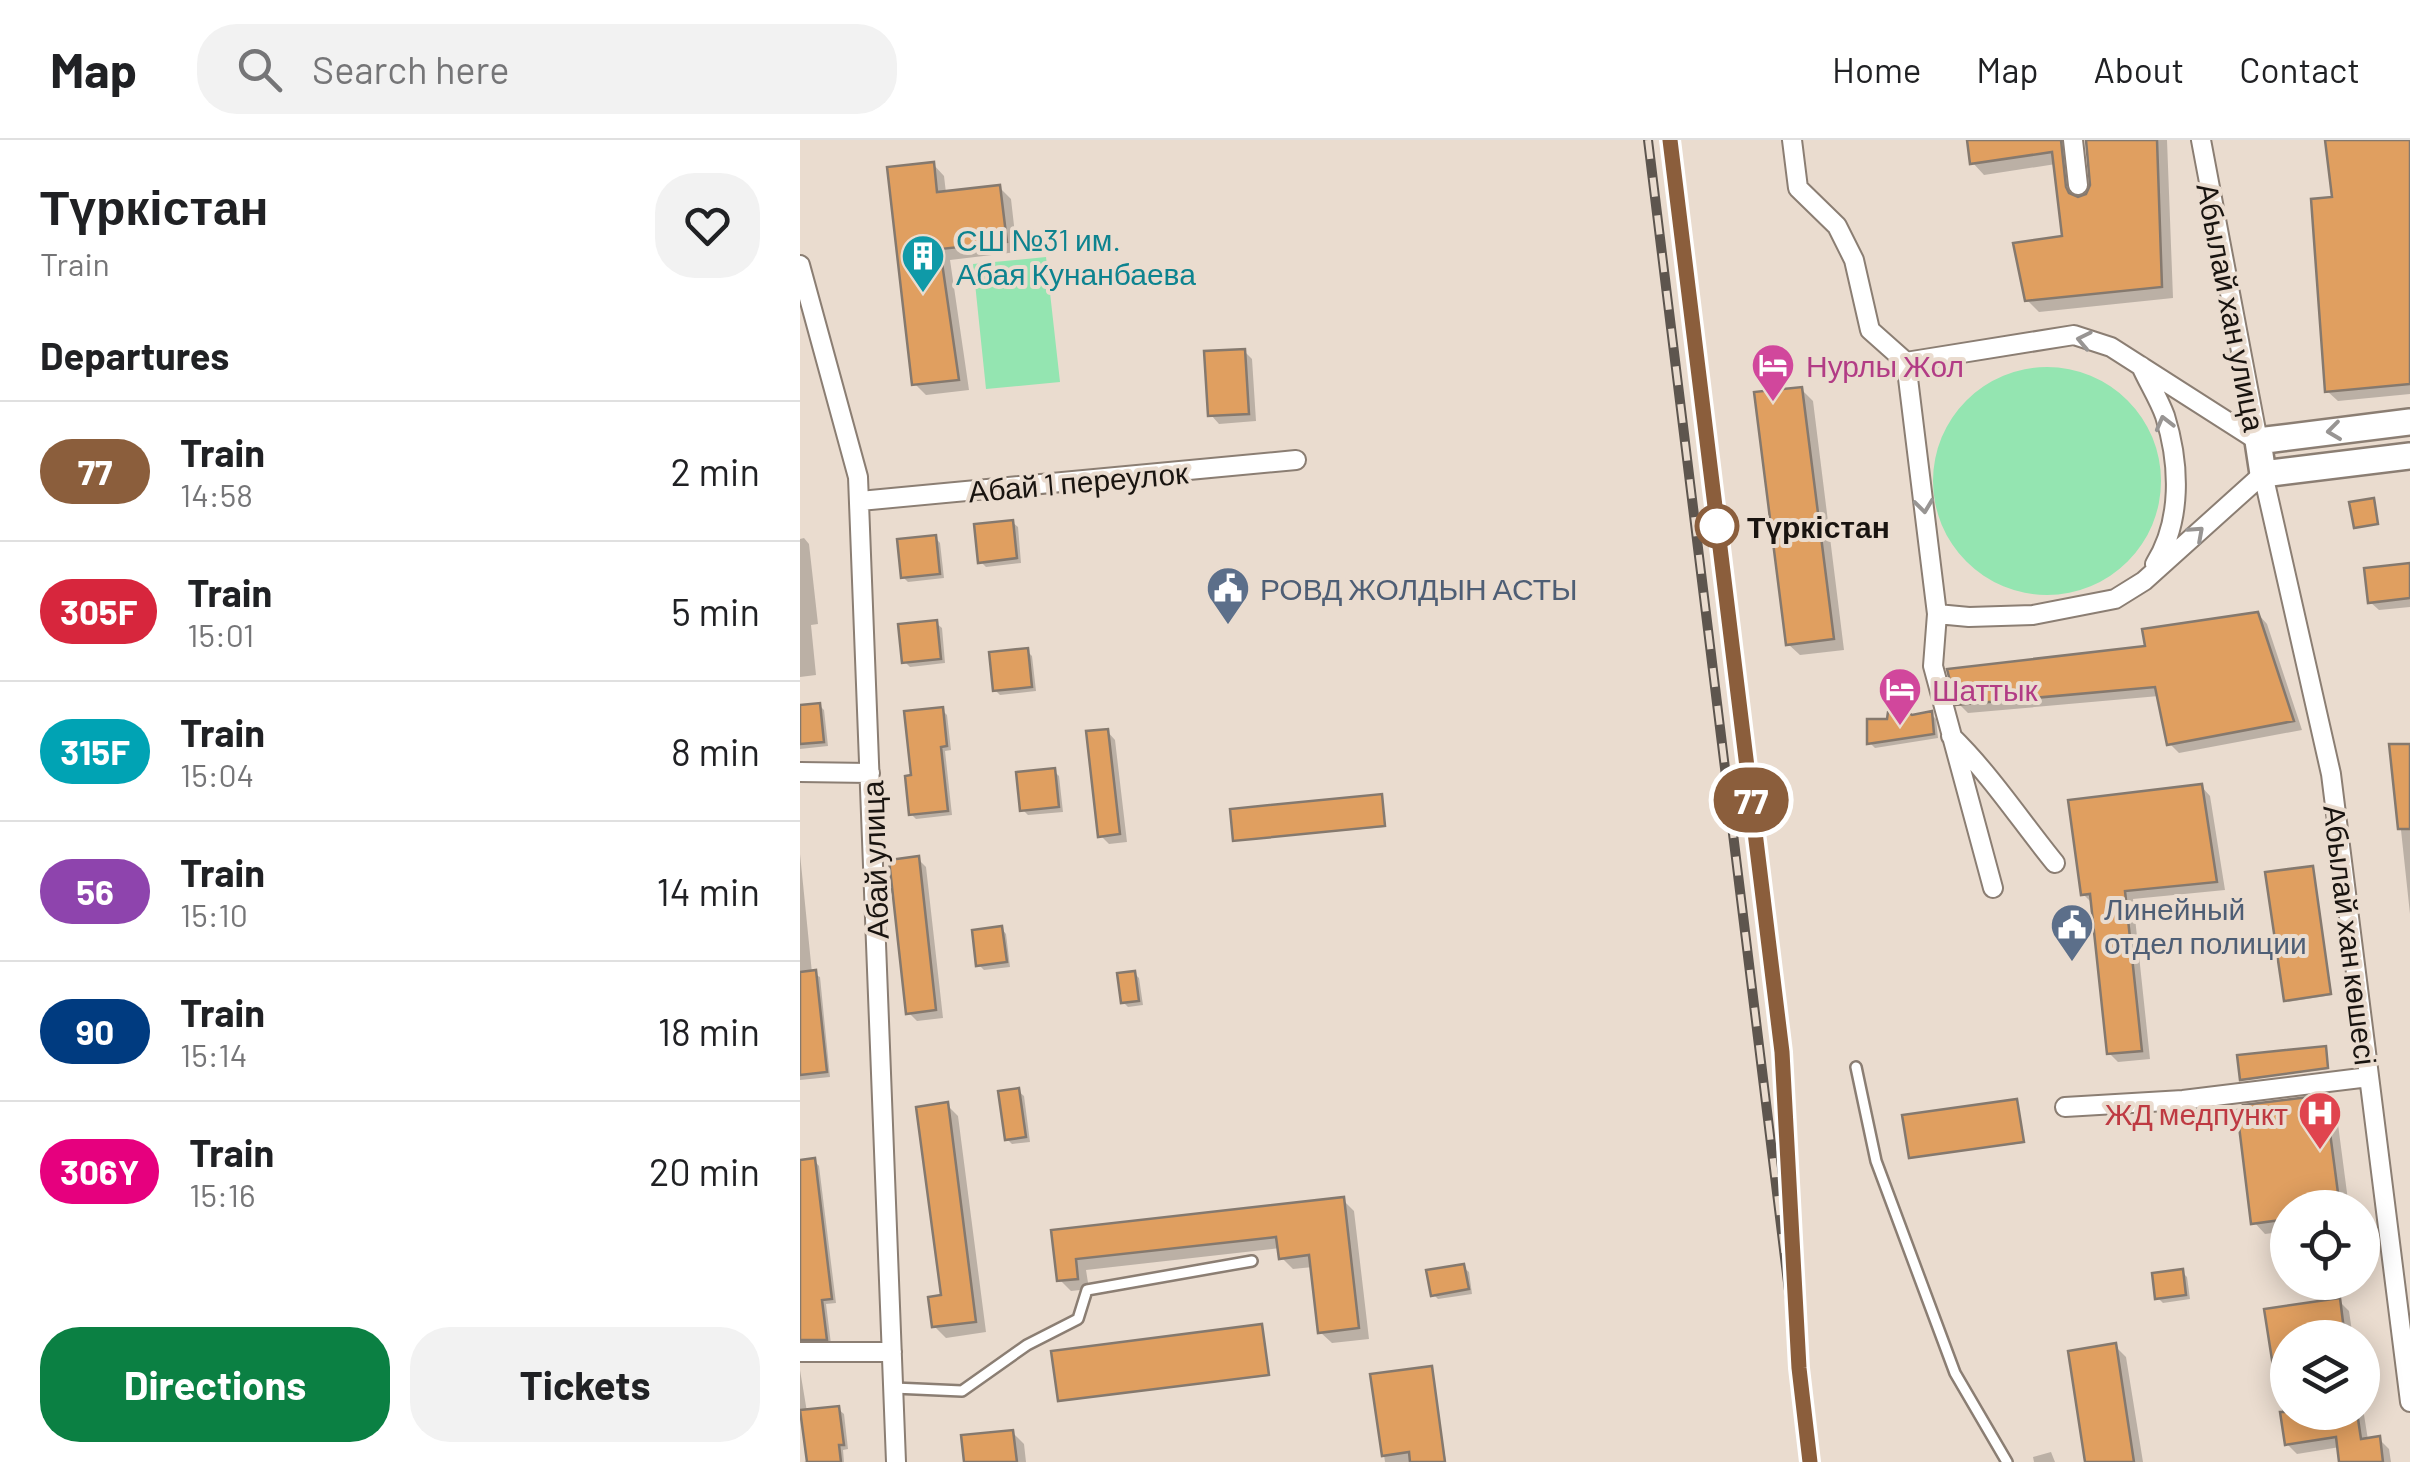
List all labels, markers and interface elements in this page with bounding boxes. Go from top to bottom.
search box [197,24,897,114]
text: Map [50,40,137,98]
icon: search [232,42,287,97]
text: Search here [312,46,509,92]
text: Home [1832,48,1921,90]
text: Map [1976,48,2039,90]
text: About [2094,48,2184,90]
text: Contact [2239,48,2360,90]
button: heart [655,173,760,278]
text: Түркістан [40,177,269,235]
street label: Абылай хан улица [2190,180,2274,434]
place label: СШ №31 им. Абая Кунанбаева [956,221,1196,291]
building icon: СШ №31 им. Абая Кунанбаева [900,233,946,294]
text: Train [40,244,110,282]
one-way arrow [2076,330,2093,351]
text: Departures [40,332,229,378]
hotel icon: Нурлы Жол [1750,342,1796,403]
place label: Нурлы Жол [1806,347,1964,383]
one-way arrow [2155,414,2176,432]
one-way arrow [2325,420,2341,441]
text: Train [180,429,265,475]
text: 2 min [670,448,760,494]
text: 77 [78,450,112,492]
street label: Абай 1 переулок [967,453,1190,509]
text: 14:58 [180,475,253,513]
one-way arrow [1913,498,1934,514]
marker: Түркістан [1696,505,1738,547]
place label: Түркістан [1747,508,1890,544]
one-way arrow [2185,527,2204,545]
public building icon: РОВД ЖОЛДЫН АСТЫ [1205,565,1251,626]
text: Train [187,569,272,615]
place label: РОВД ЖОЛДЫН АСТЫ [1260,570,1578,606]
text: 5 min [671,588,760,634]
text: 305F [60,590,137,632]
text: 15:01 [187,615,254,653]
hotel icon: Шаттык [1877,666,1923,727]
place label: Шаттык [1932,671,2039,707]
text: Train [180,709,265,755]
text: 8 min [671,728,760,774]
text: 315F [60,730,130,772]
text: 15:04 [180,755,254,793]
line badge: 77 [1706,768,1796,832]
text: 77 [1734,779,1768,821]
street label: Абай улица [853,780,895,940]
street label: Абылай хан көшесі [2317,803,2385,1067]
text: Train [180,849,265,895]
text: 14 min [657,868,760,914]
text: 56 [76,870,114,912]
place label: Линейный отдел полиции [2104,890,2307,960]
text: 15:10 [180,895,248,933]
public building icon: Линейный отдел полиции [2049,902,2095,963]
text: Train [180,989,265,1035]
text: 18 min [658,1008,760,1054]
text: 90 [76,1010,114,1052]
text: 15:14 [180,1035,247,1073]
hospital icon: ЖД медпункт [2297,1090,2343,1151]
place label: ЖД медпункт [2105,1095,2288,1131]
text: Train [189,1129,274,1175]
text: 20 min [649,1148,760,1194]
text: 306Y [60,1150,139,1192]
text: 15:16 [189,1175,255,1213]
map controls [2270,1190,2380,1430]
button: locate [2270,1190,2380,1300]
button: layers [2270,1320,2380,1430]
button: Directions [40,1327,390,1442]
button: Tickets [410,1327,760,1442]

